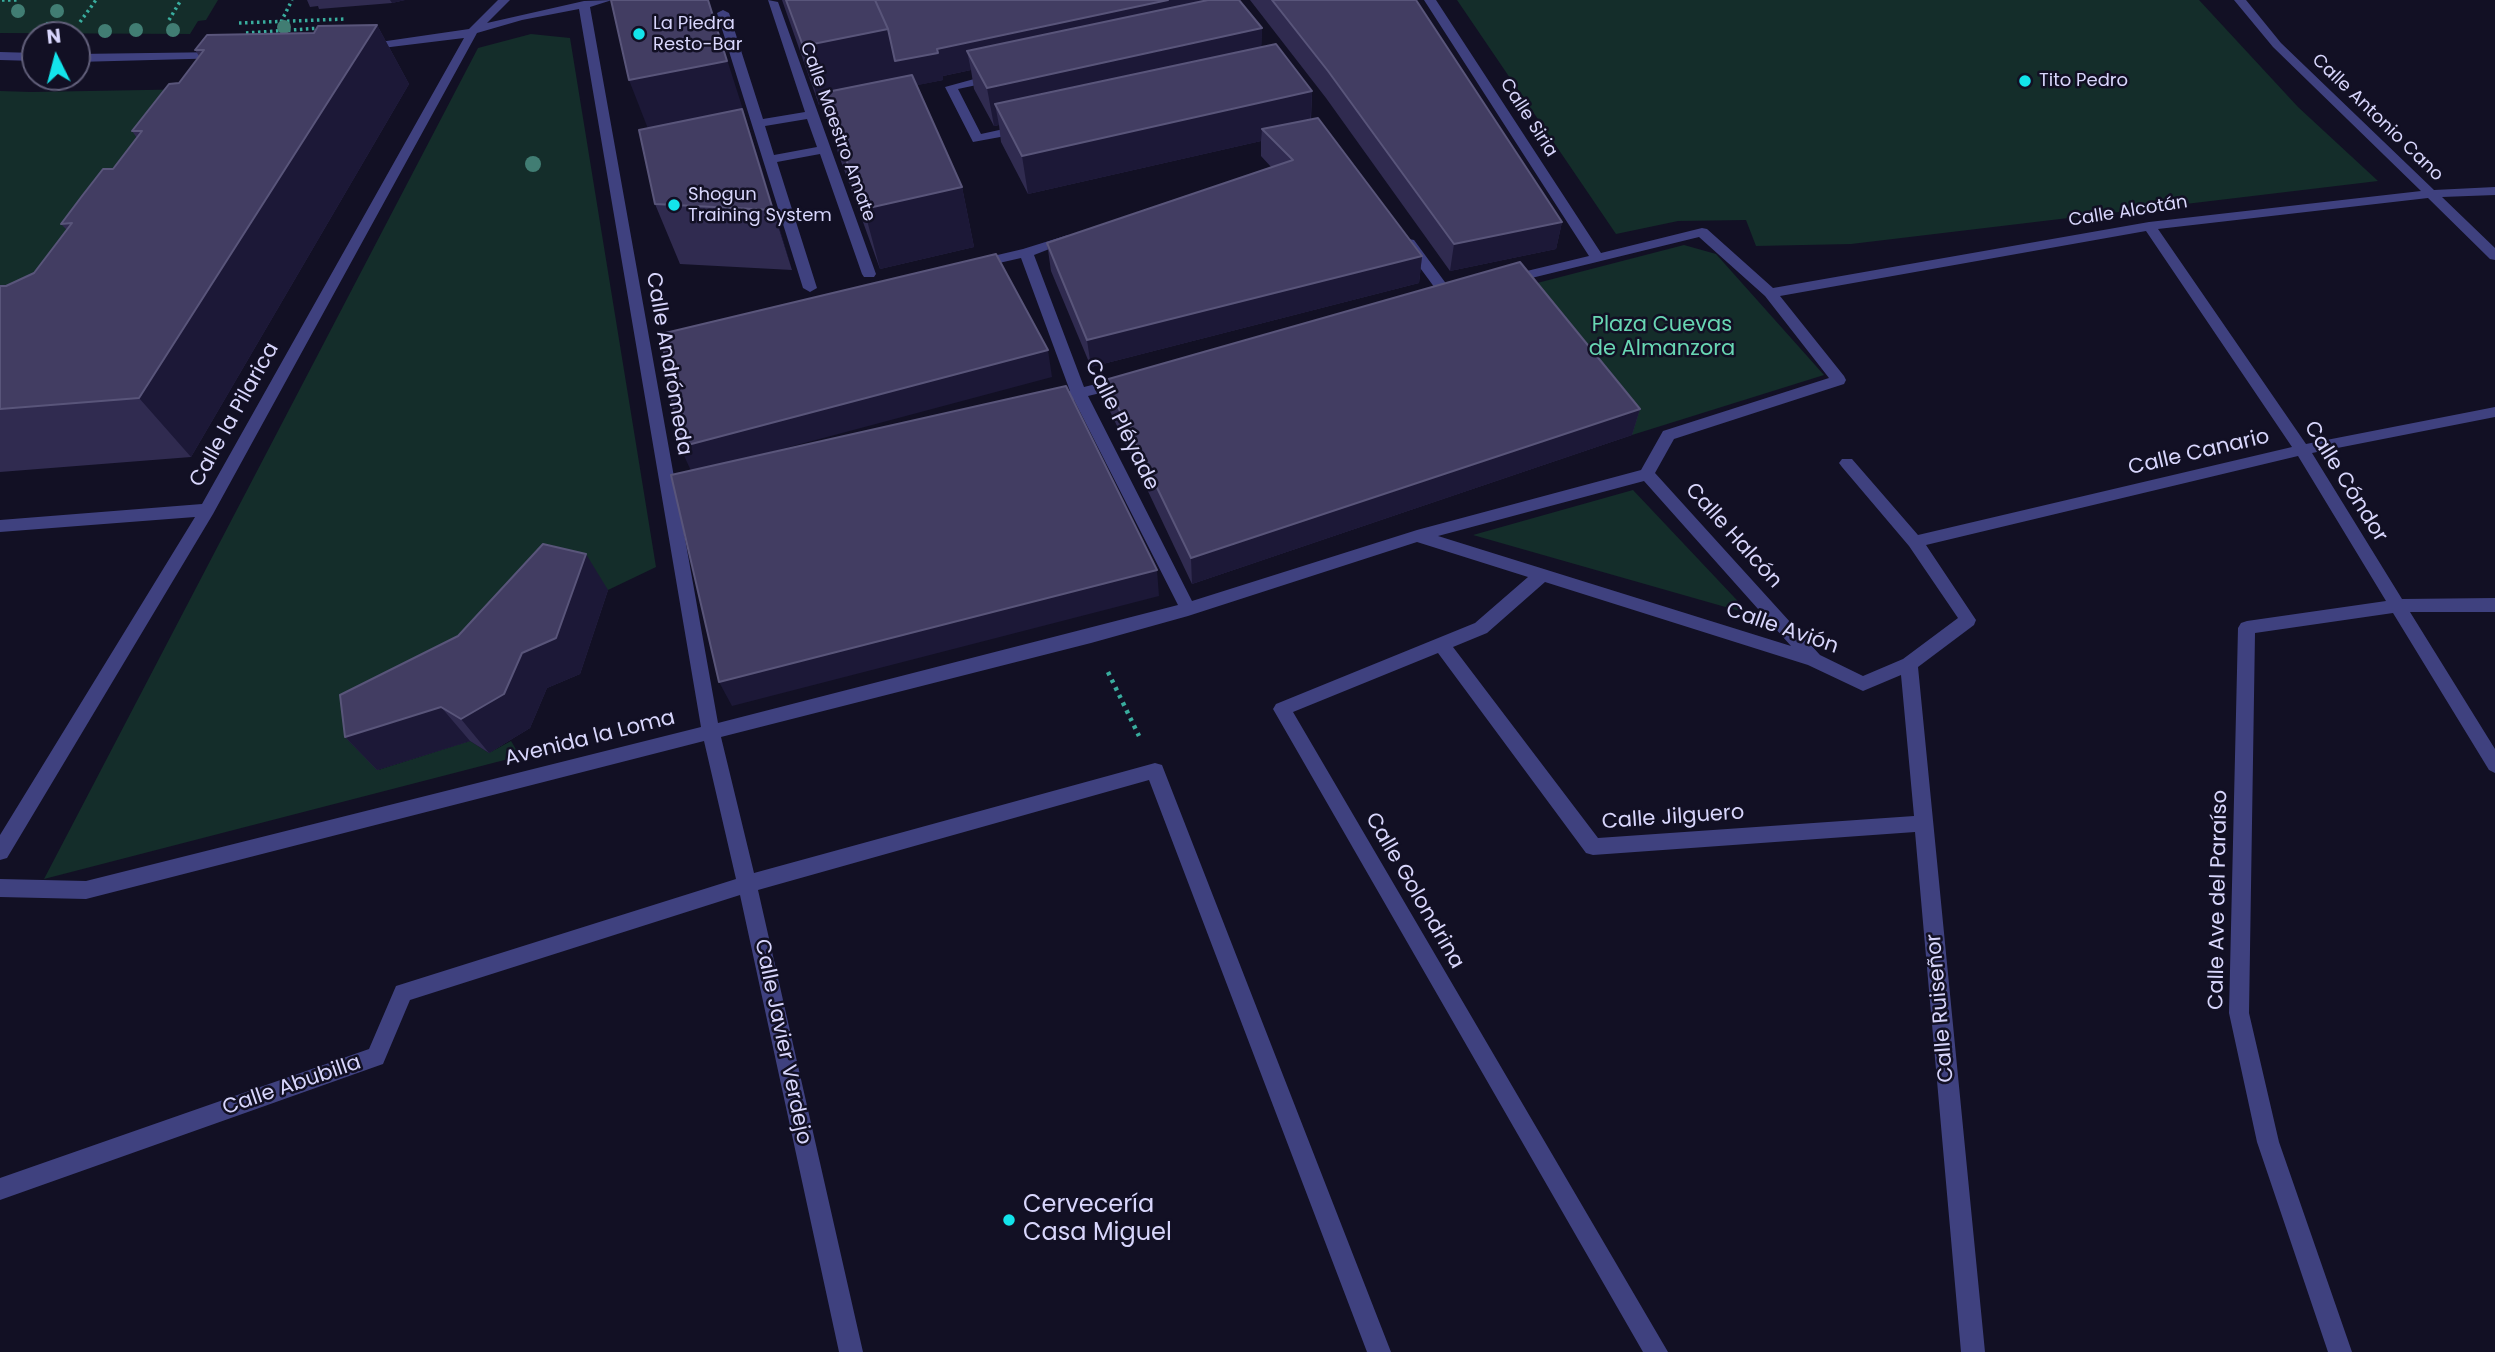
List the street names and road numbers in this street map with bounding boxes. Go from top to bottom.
street label: Calle Maestro Amate [794,39,880,225]
street label: Calle Antonio Cano [2307,50,2447,186]
street label: Calle Siria [1495,75,1561,161]
street label: Calle Alcotán [2067,192,2189,232]
street label: Calle Andrómeda [639,270,697,458]
street label: Calle la Pilarica [185,338,285,492]
street label: Calle Pléyade [1078,355,1164,495]
street label: Calle Cóndor [2298,417,2392,547]
street label: Calle Canario [2126,425,2272,481]
street label: Calle Halcón [1679,478,1787,594]
street label: Calle Avión [1722,598,1842,660]
street label: Avenida la Loma [502,706,678,772]
street label: Calle Ave del Paraíso [2204,790,2234,1010]
street label: Calle Jilguero [1601,800,1745,836]
street label: Calle Golondrina [1359,808,1469,974]
street label: Calle Ruiseñor [1922,932,1960,1084]
street label: Calle Javier Verdejo [748,937,816,1147]
street label: Calle Abubilla [219,1050,365,1122]

